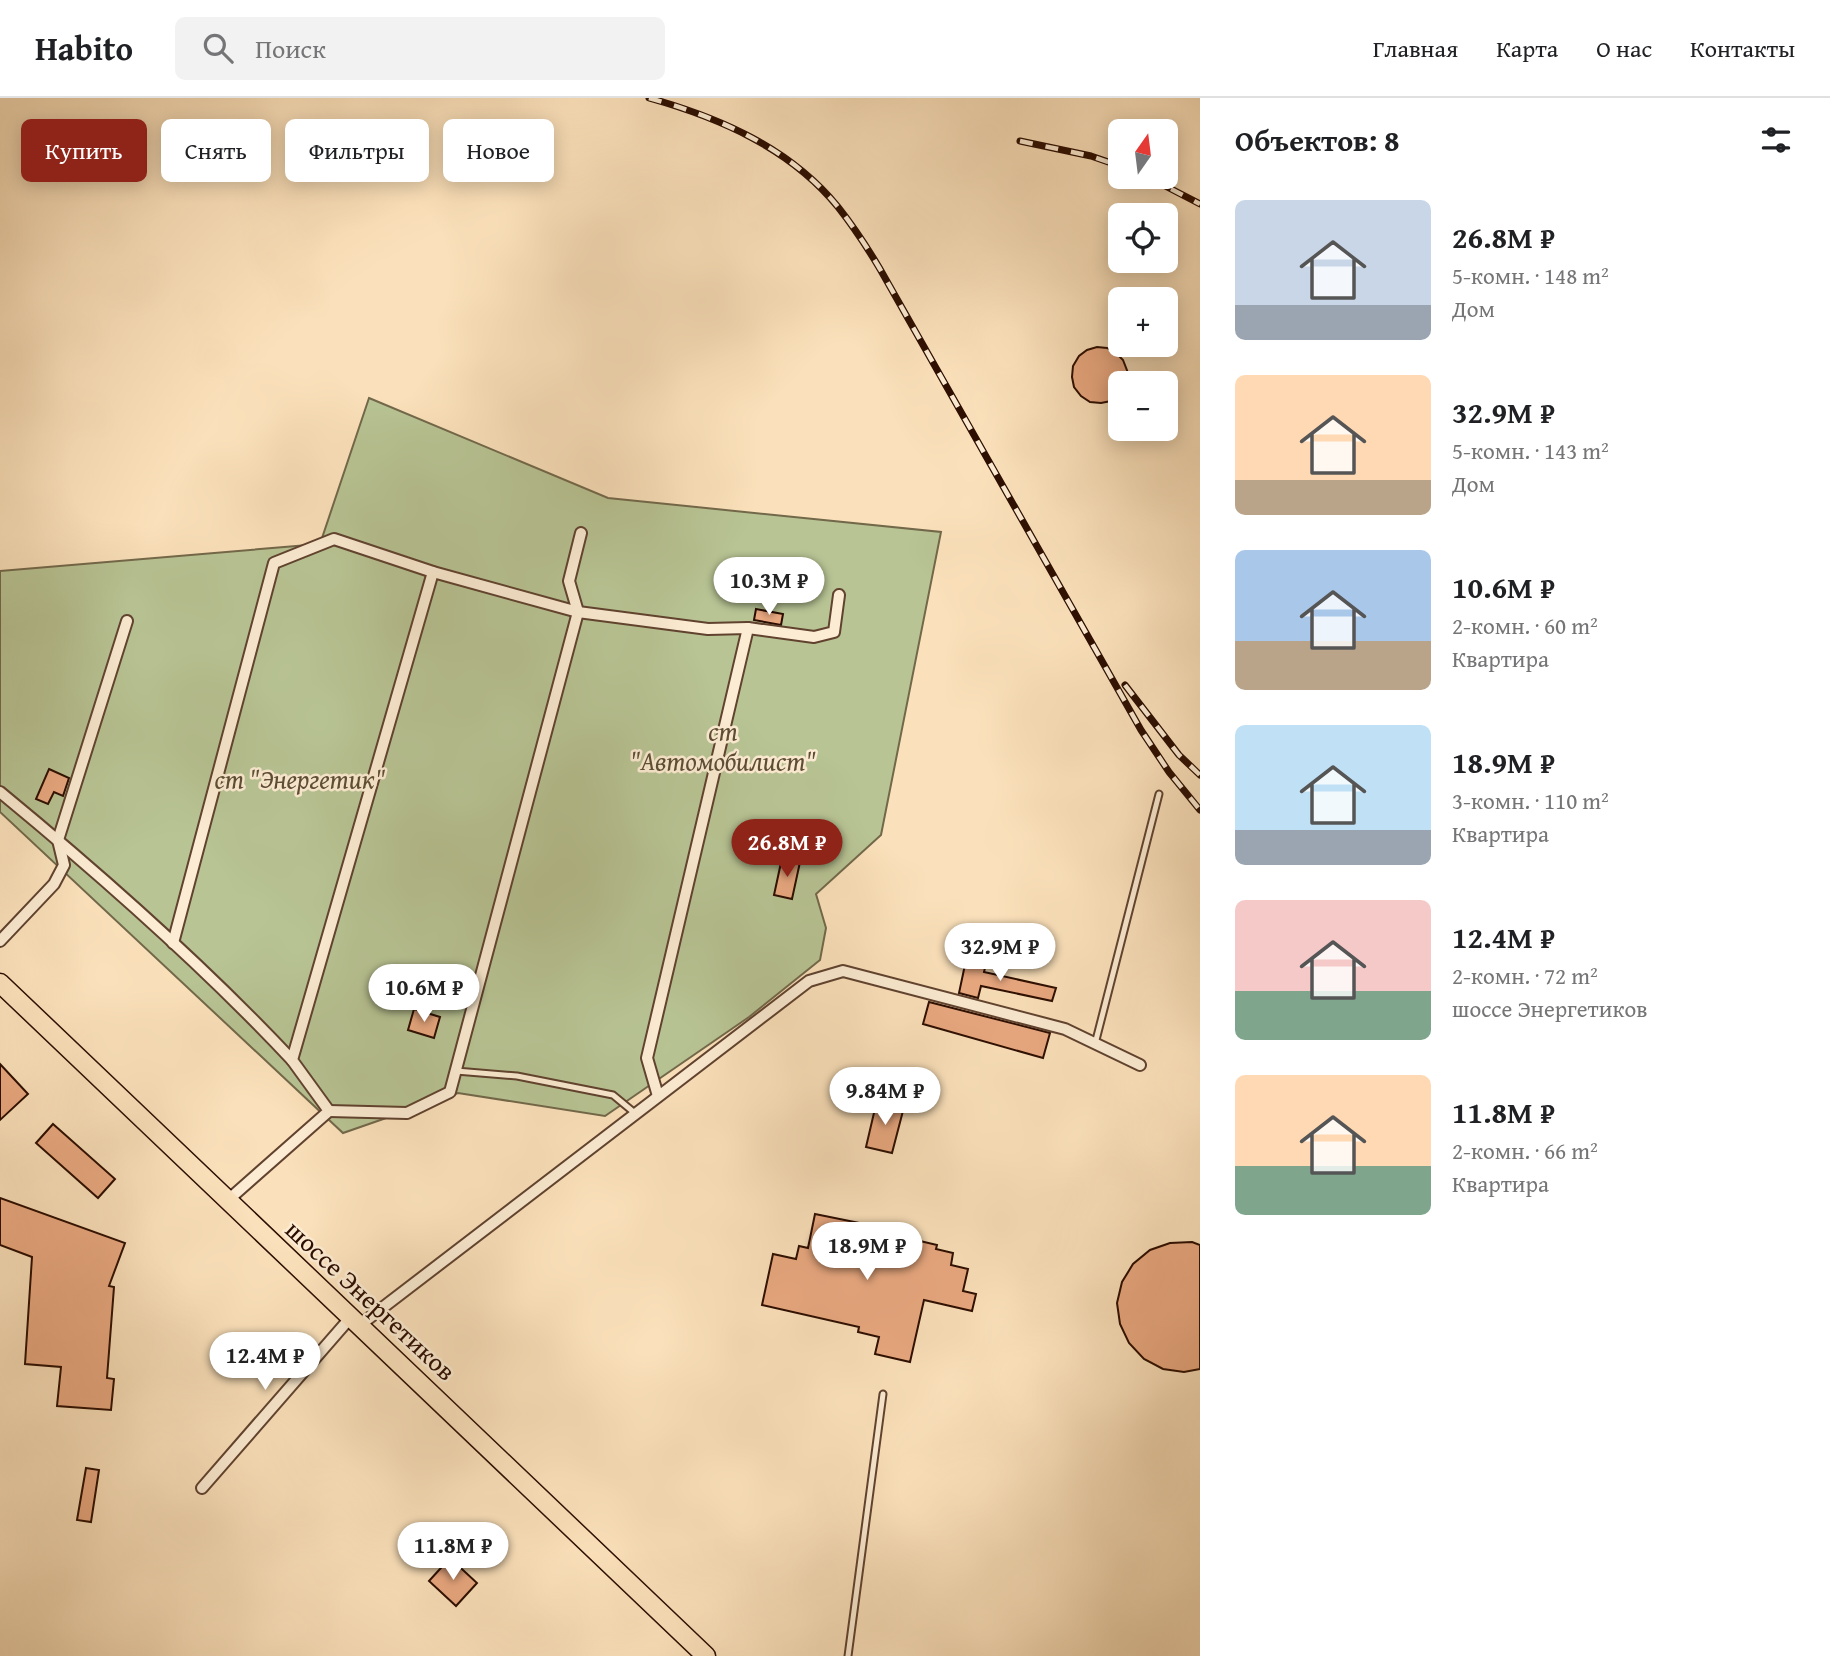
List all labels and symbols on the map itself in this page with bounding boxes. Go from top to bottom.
north arrow [1108,119,1178,189]
pin: 10.3M ₽ [704,558,834,617]
park label: ст "Автомобилист" [630,711,816,780]
park label: ст "Энергетик" [215,759,385,798]
pin: 26.8M ₽ [722,820,852,879]
pin: 32.9M ₽ [935,924,1065,983]
pin: 10.6M ₽ [359,964,489,1024]
pin: 9.84M ₽ [820,1068,950,1127]
street label: шоссе Энергетиков [277,1210,465,1390]
pin: 18.9M ₽ [802,1222,932,1282]
pin: 12.4M ₽ [200,1332,330,1392]
pin: 11.8M ₽ [388,1522,518,1582]

